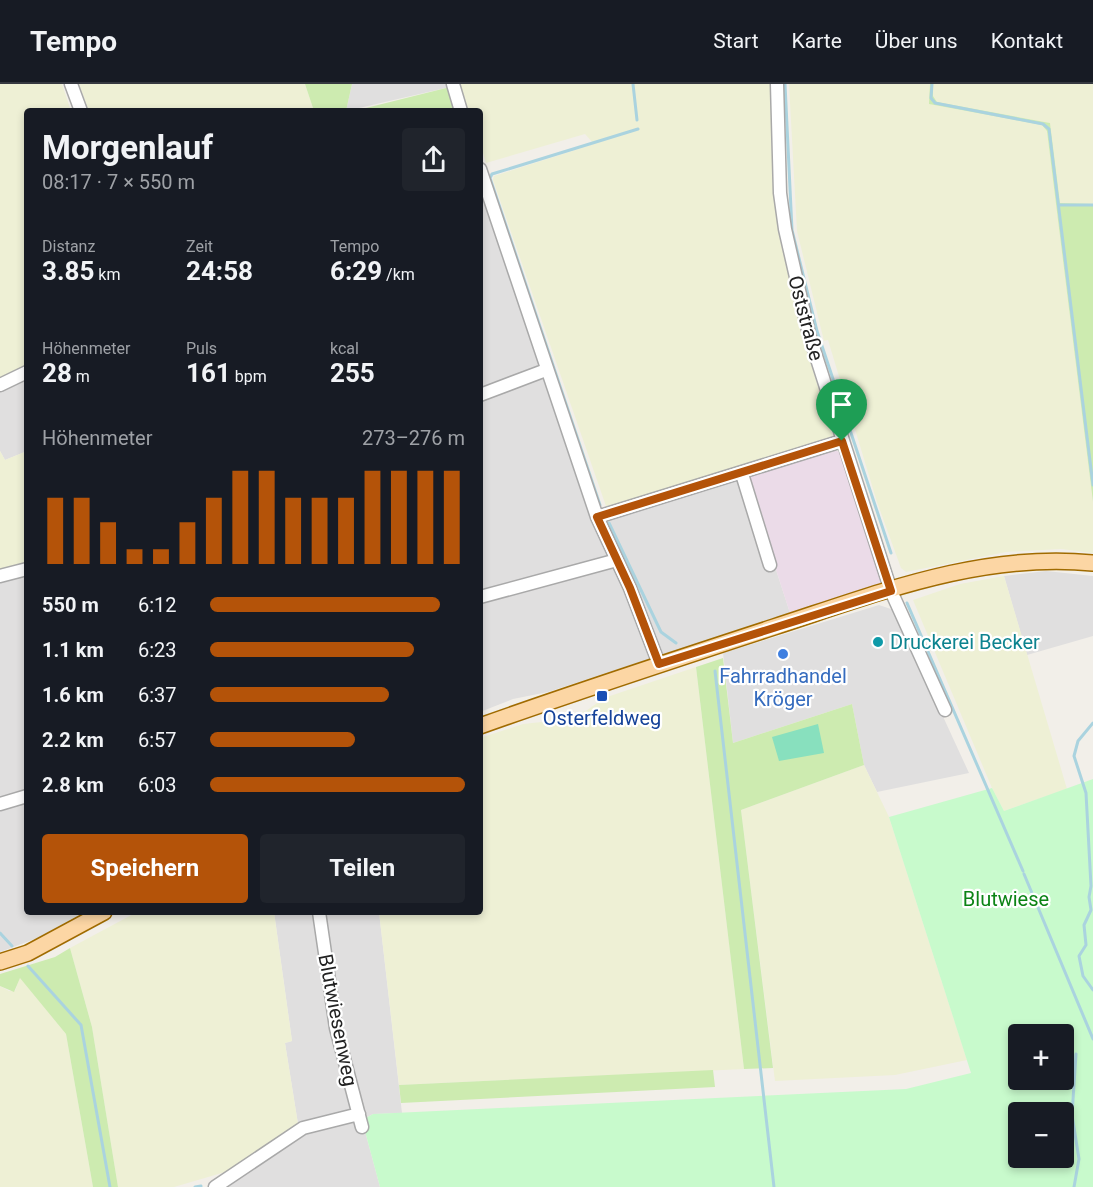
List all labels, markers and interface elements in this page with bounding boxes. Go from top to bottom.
text: Tempo [30,25,117,58]
text: Start [713,29,759,53]
text: Karte [792,29,842,53]
text: Über uns [875,29,958,53]
text: Kontakt [991,29,1063,53]
text: Morgenlauf [42,128,213,167]
button: share [402,128,465,191]
text: 08:17 · 7 × 550 m [42,170,195,194]
text: Distanz [42,237,95,256]
text: Zeit [186,237,213,256]
text: Tempo [330,237,379,256]
text: 3.85 [42,256,94,286]
text: 24:58 [186,256,253,286]
text: 6:29 [330,256,382,286]
text: km [94,265,120,284]
text: /km [382,265,415,284]
street label: Oststraße [783,273,829,363]
text: Höhenmeter [42,339,130,358]
text: Puls [186,339,217,358]
text: kcal [330,339,359,358]
text: 28 [42,358,72,388]
text: 161 [186,358,231,388]
text: 255 [330,358,375,388]
text: m [72,367,90,386]
text: bpm [231,367,267,386]
pin [816,379,867,441]
icon: arrive [825,388,858,421]
text: Höhenmeter [42,426,152,450]
text: 273–276 m [362,426,465,450]
text: 550 m [42,593,99,617]
text: 6:12 [138,593,177,617]
place label: Druckerei Becker [890,630,1040,654]
marker: Druckerei Becker [871,635,885,649]
text: 1.1 km [42,638,104,662]
text: 6:23 [138,638,177,662]
marker: Fahrradhandel Kröger [776,647,790,661]
place label: Fahrradhandel Kröger [719,664,847,711]
text: 1.6 km [42,683,104,707]
text: 6:37 [138,683,177,707]
marker: Osterfeldweg [595,689,609,703]
place label: Osterfeldweg [543,706,661,730]
text: 2.2 km [42,728,104,752]
text: 6:57 [138,728,177,752]
text: 2.8 km [42,773,104,797]
text: 6:03 [138,773,177,797]
button: Speichern [42,834,248,903]
button: Teilen [260,834,465,903]
park label: Blutwiese [963,887,1049,911]
street label: Blutwiesenweg [313,952,363,1088]
map controls [1008,1024,1074,1168]
button: + [1008,1024,1074,1090]
button: − [1008,1102,1074,1168]

